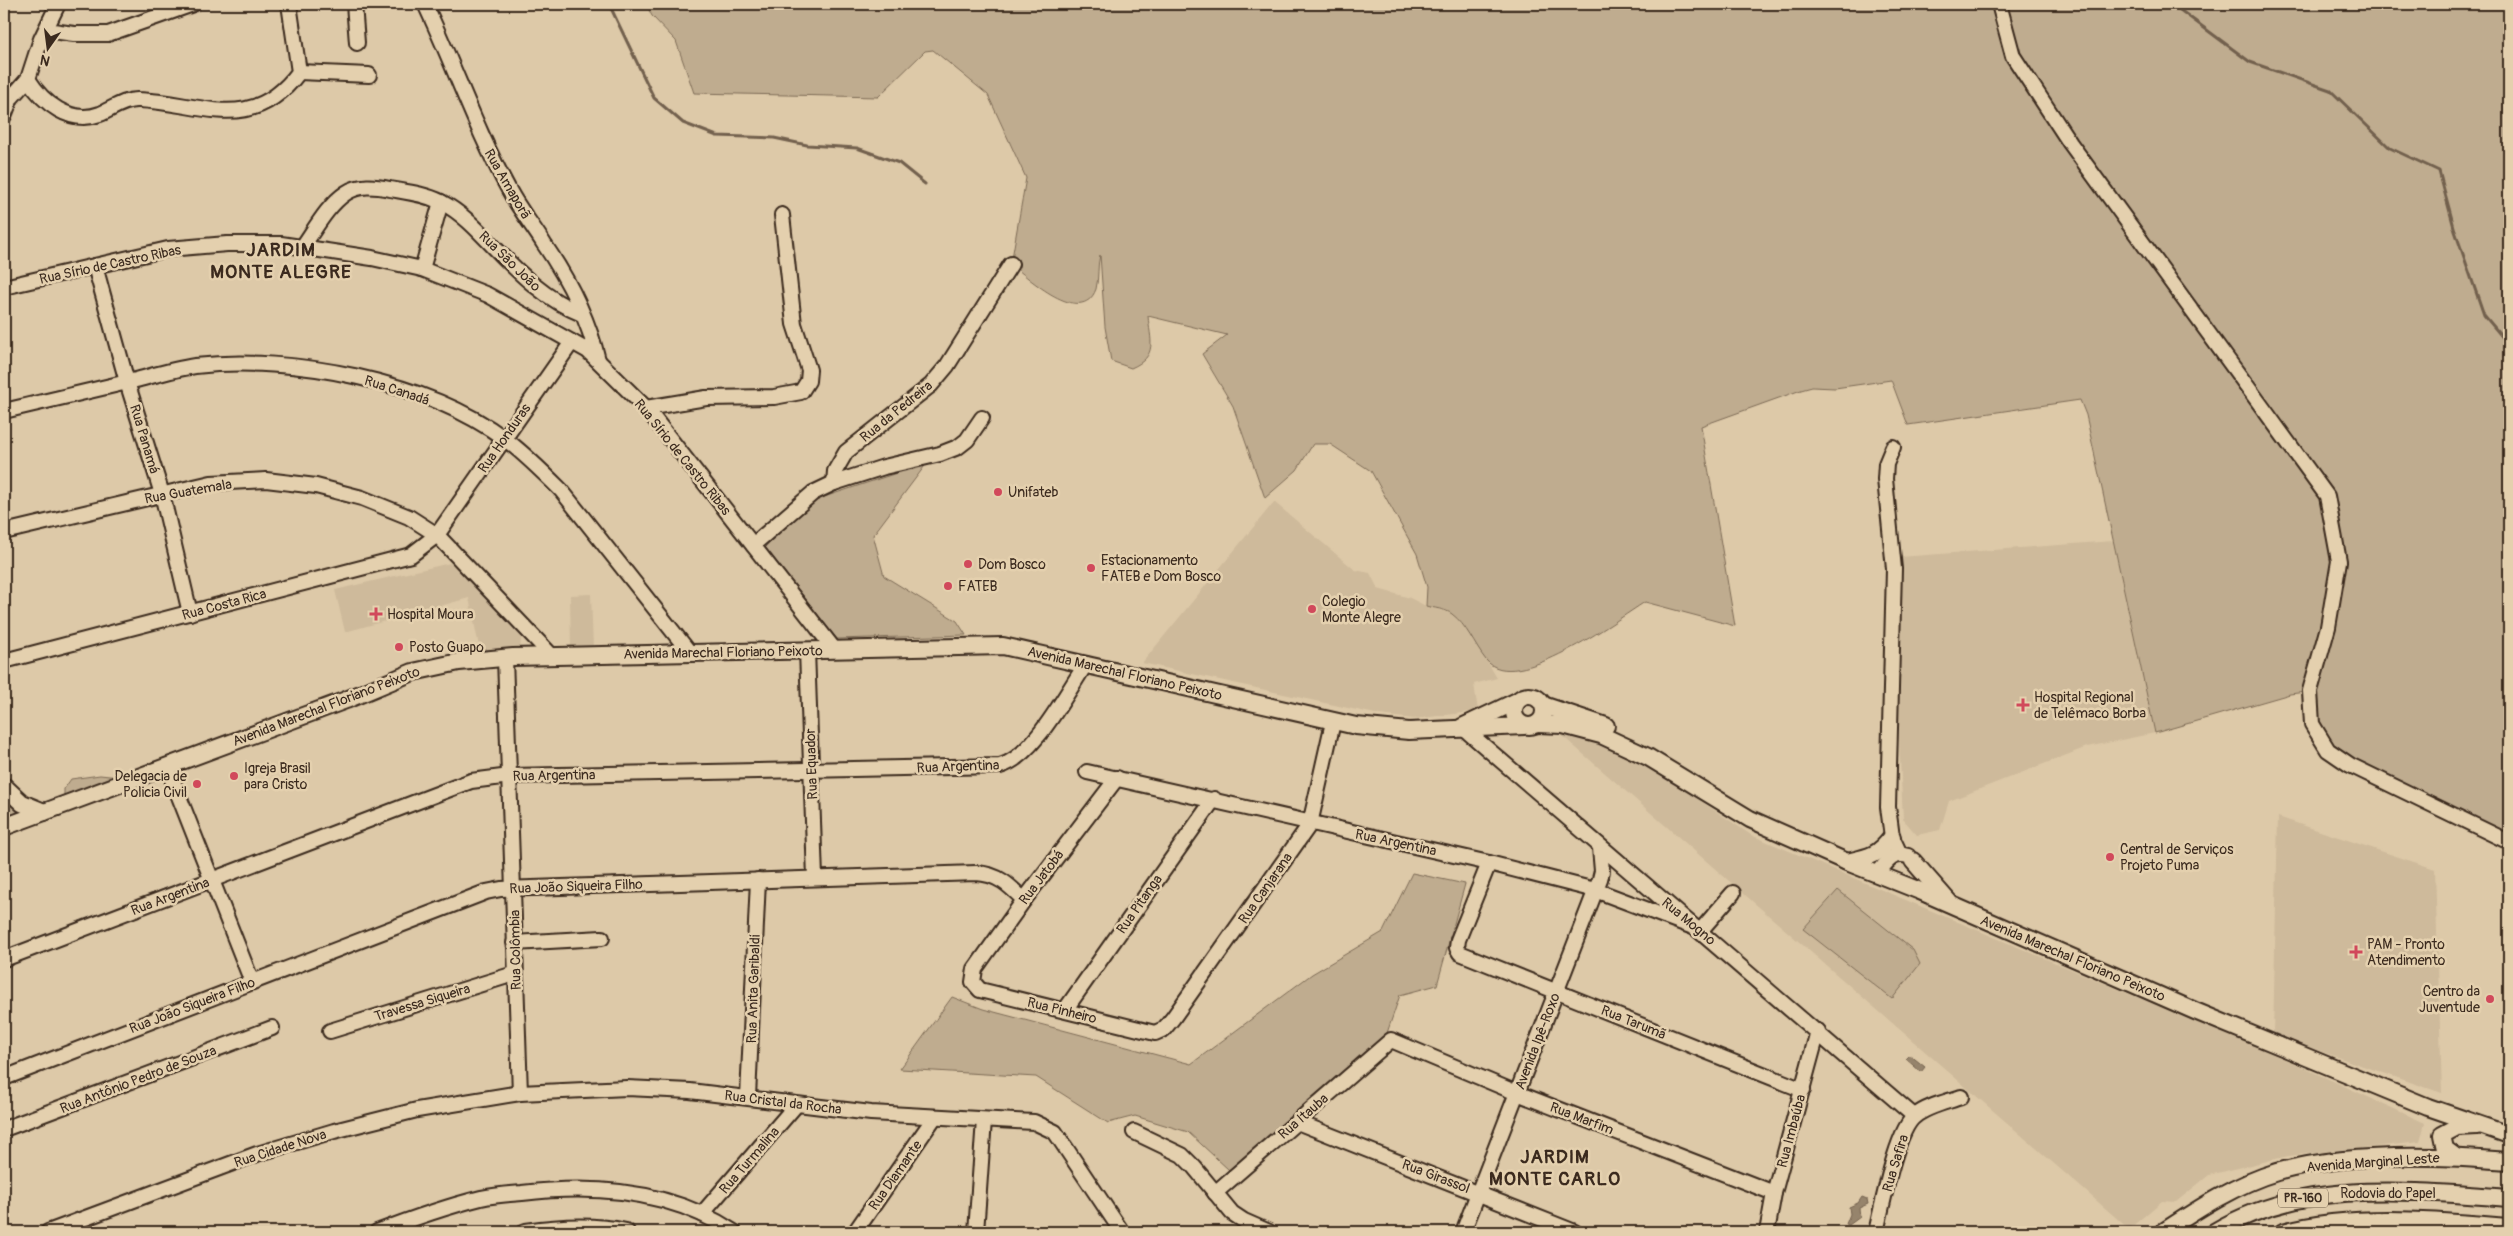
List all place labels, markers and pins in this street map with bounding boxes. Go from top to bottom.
place label: Unifateb [1008,484,1058,501]
marker: Unifateb [992,486,1004,498]
place label: Estacionamento FATEB e Dom Bosco [1101,552,1222,585]
place label: Dom Bosco [978,556,1046,573]
marker: Dom Bosco [962,558,974,570]
marker: Estacionamento FATEB e Dom Bosco [1085,562,1097,574]
place label: FATEB [958,578,997,595]
marker: FATEB [942,580,954,592]
place label: Colegio Monte Alegre [1322,593,1401,626]
marker: Colegio Monte Alegre [1306,603,1318,615]
place label: Hospital Moura [387,606,473,623]
marker: Hospital Moura [369,607,383,621]
place label: Posto Guapo [409,639,484,656]
marker: Posto Guapo [393,641,405,653]
place label: Hospital Regional de Telêmaco Borba [2034,689,2146,722]
marker: Hospital Regional de Telêmaco Borba [2016,698,2030,712]
place label: Igreja Brasil para Cristo [244,760,311,793]
place label: Delegacia de Policia Civil [114,768,187,801]
marker: Igreja Brasil para Cristo [228,770,240,782]
marker: Delegacia de Policia Civil [191,778,203,790]
place label: Central de Serviços Projeto Puma [2120,841,2234,874]
marker: Central de Serviços Projeto Puma [2104,851,2116,863]
place label: PAM - Pronto Atendimento [2367,936,2446,969]
marker: PAM - Pronto Atendimento [2349,945,2363,959]
place label: Centro da Juventude [2419,983,2480,1016]
marker: Centro da Juventude [2484,993,2496,1005]

